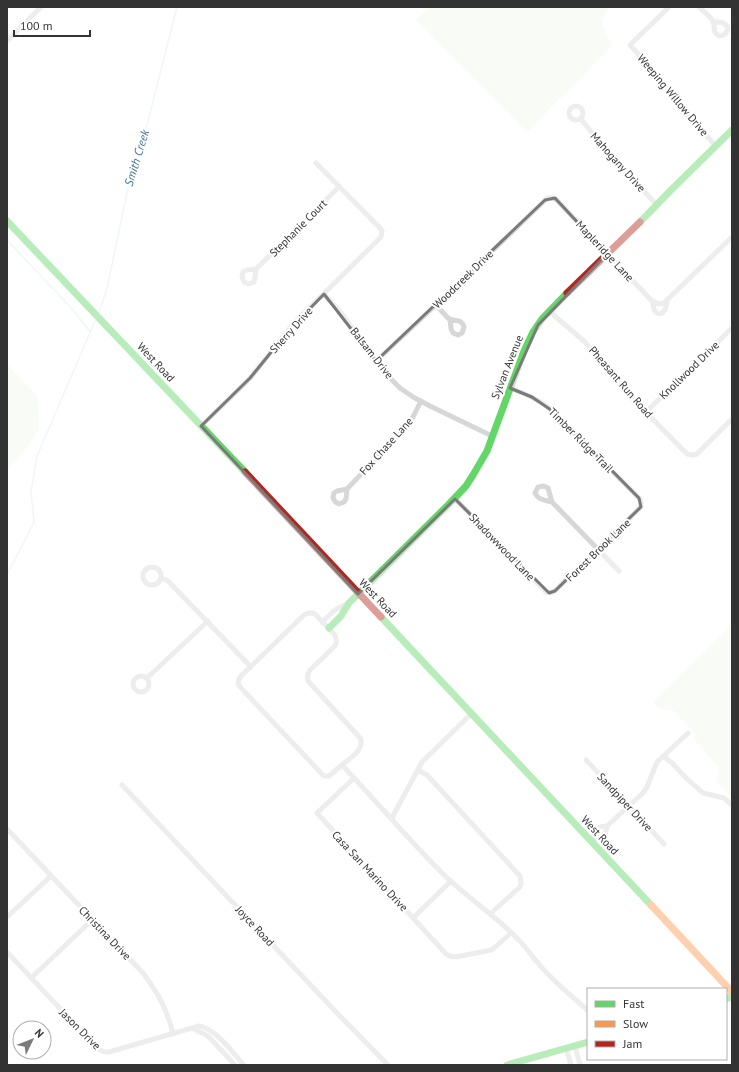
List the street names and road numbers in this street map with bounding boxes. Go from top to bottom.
street label: Weeping Willow Drive [635,51,712,139]
street label: Mahogany Drive [587,129,649,195]
street label: Stephanie Court [266,196,330,260]
street label: Mapleridge Lane [573,218,637,285]
street label: Woodcreek Drive [430,246,496,311]
street label: Sherry Drive [267,304,316,356]
street label: Balsam Drive [347,324,397,382]
street label: Sylvan Avenue [488,333,526,401]
street label: Knollwood Drive [656,338,722,402]
street label: West Road [134,339,178,385]
street label: Pheasant Run Road [586,343,656,421]
street label: Timber Ridge Trail [546,405,617,476]
street label: Fox Chase Lane [356,414,416,478]
street label: Shadowwood Lane [466,510,538,584]
street label: Forest Brook Lane [563,515,634,584]
street label: West Road [356,576,400,620]
street label: Sandpiper Drive [594,770,656,834]
street label: West Road [578,812,622,858]
street label: Casa San Marino Drive [329,828,411,915]
street label: Joyce Road [232,902,277,949]
street label: Christina Drive [76,903,134,963]
street label: Jason Drive [56,1005,104,1053]

